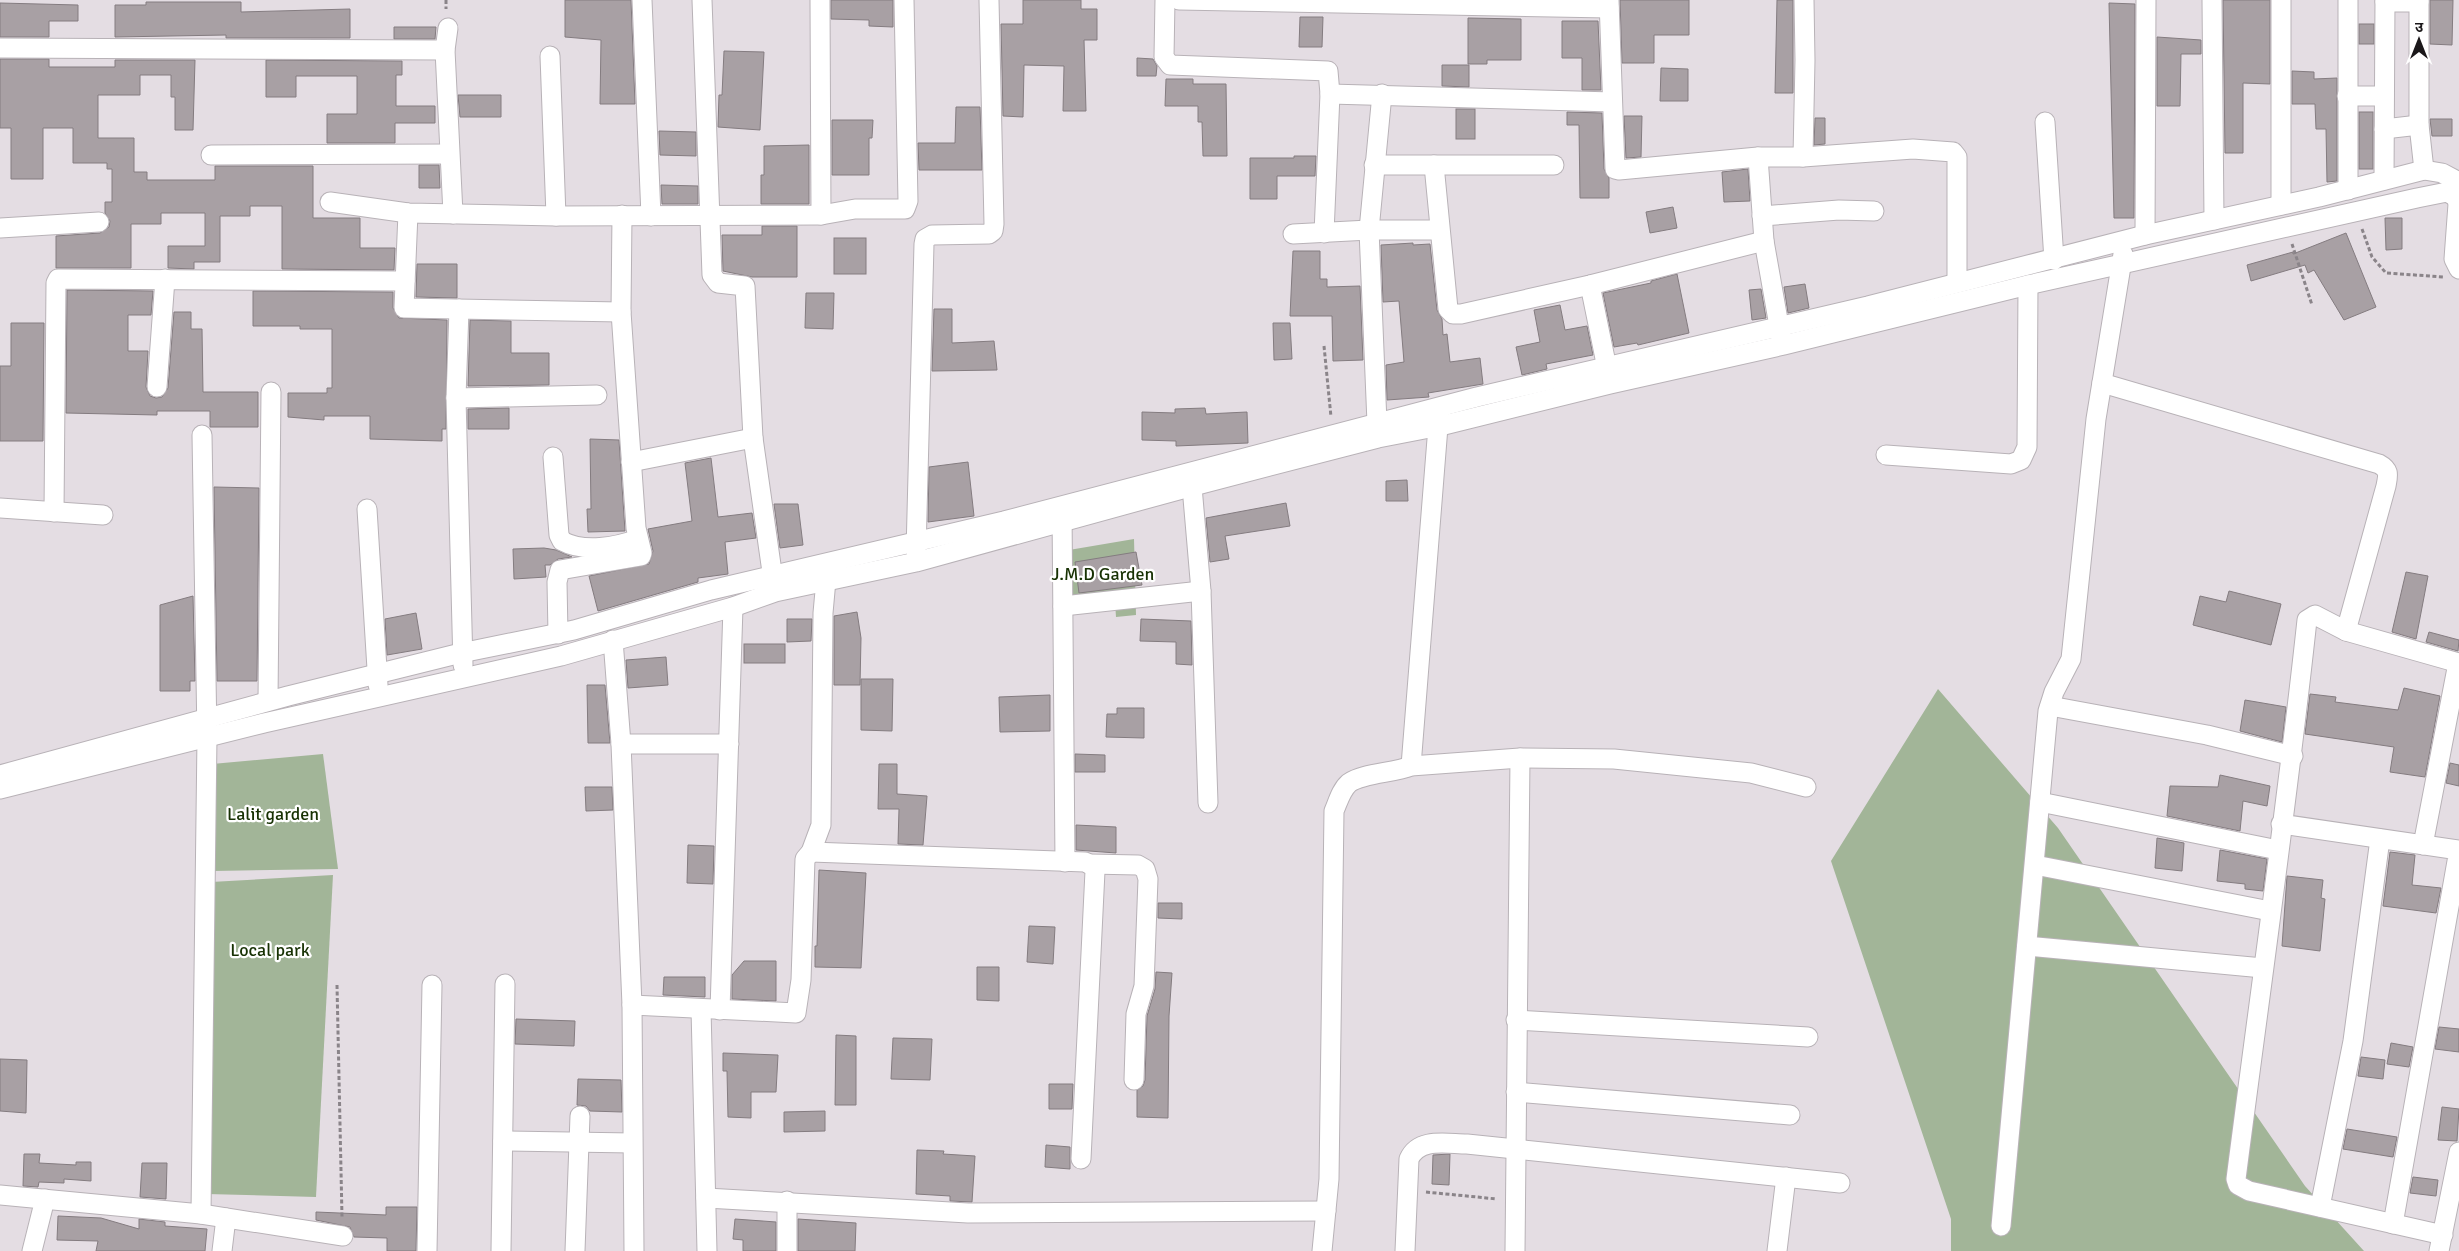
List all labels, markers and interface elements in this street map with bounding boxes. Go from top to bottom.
north arrow [2394,15,2444,65]
text: उ [2415,19,2424,36]
park label: J.M.D Garden [1052,563,1154,585]
park label: Lalit garden [227,803,319,825]
park label: Local park [230,939,310,961]

